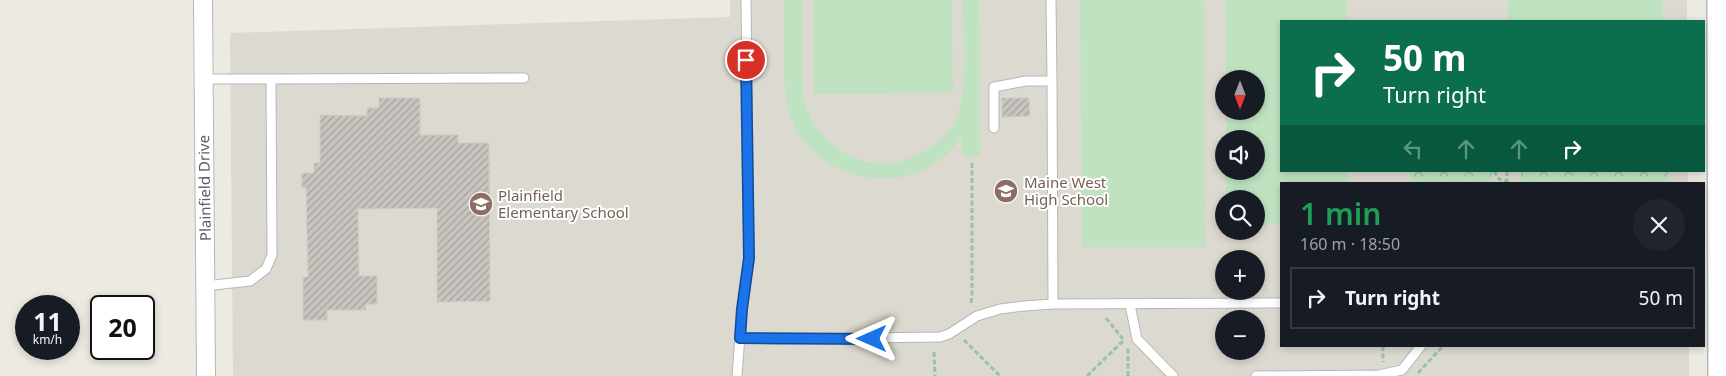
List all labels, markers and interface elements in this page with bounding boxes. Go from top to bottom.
text: 50 m [1383,34,1466,81]
pin [725,39,767,81]
icon: right [1300,40,1365,105]
icon: arrive [732,46,760,74]
north arrow [1215,70,1265,120]
map controls [1215,70,1265,360]
text: Turn right [1383,79,1486,109]
button: sound [1215,130,1265,180]
street label: Plainfield Drive [193,135,215,241]
icon: left [1399,135,1427,163]
icon: ahead [1452,135,1480,163]
icon: ahead [1505,135,1533,163]
icon: right [1558,135,1586,163]
place label: Maine West High School [1024,172,1108,209]
school or university icon: Maine West High School [993,178,1019,204]
place label: Plainfield Elementary School [498,185,629,222]
button: search [1215,190,1265,240]
school or university icon: Plainfield Elementary School [468,191,494,217]
text: 1 min [1300,193,1381,234]
button: close [1633,199,1685,251]
text: 160 m · 18:50 [1300,233,1400,255]
button: + [1215,250,1265,300]
icon: right [1302,284,1330,312]
text: Turn right [1345,285,1440,311]
text: 50 m [1639,285,1683,311]
speed limit sign: 20 [90,295,155,360]
text: 11 [33,304,62,338]
button: − [1215,310,1265,360]
position arrow [845,312,897,364]
text: km/h [33,331,62,348]

